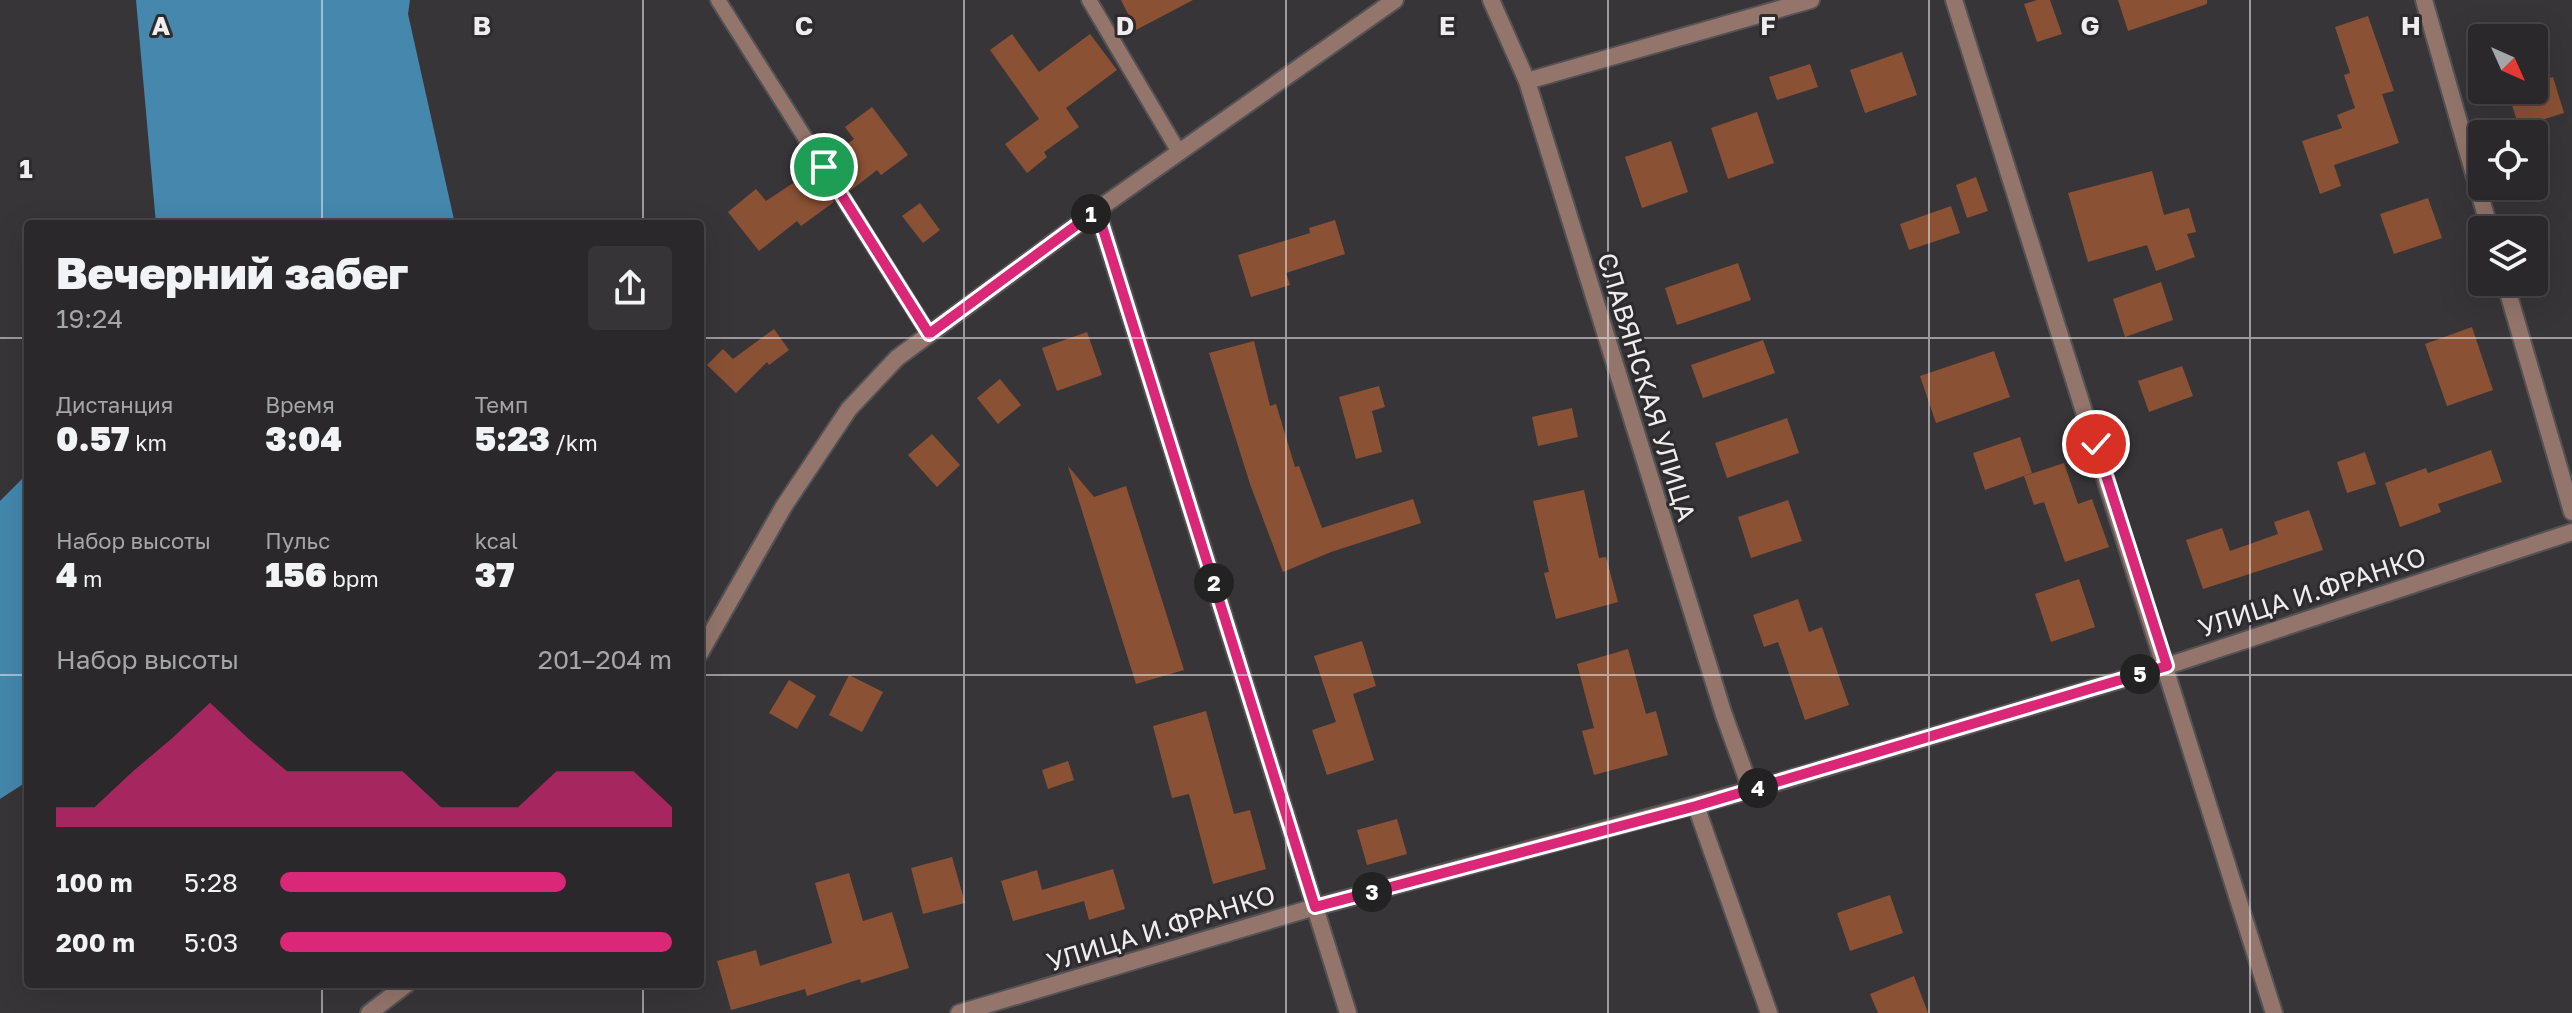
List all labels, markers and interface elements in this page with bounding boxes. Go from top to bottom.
text: A [152,10,171,41]
text: B [473,10,491,41]
text: C [795,10,813,41]
text: D [1116,10,1134,41]
text: E [1439,10,1455,41]
text: F [1760,10,1776,41]
text: G [2080,10,2100,41]
text: H [2401,10,2421,41]
north arrow [2468,24,2548,104]
map controls [2468,24,2548,296]
button: locate [2468,120,2548,200]
pin [790,133,858,201]
icon: arrive [802,145,846,189]
text: 1 [19,153,33,184]
pin: 1 [1071,194,1111,234]
text: 1 [1085,200,1097,227]
button: layers [2468,216,2548,296]
text: Вечерний забег [56,246,409,299]
button: share [588,246,672,330]
street label: СЛАВЯНСКАЯ УЛИЦА [1591,249,1703,525]
text: 19:24 [56,303,123,334]
text: Дистанция [56,391,173,418]
text: Время [265,391,335,418]
text: Темп [475,391,528,418]
pin [2062,410,2130,478]
text: 0.57 [56,418,130,458]
text: 3:04 [265,418,342,458]
text: 5:23 [475,418,550,458]
icon: check [2074,422,2118,466]
text: km [130,429,167,456]
text: /km [550,429,598,456]
text: Набор высоты [56,527,211,554]
text: Пульс [265,527,330,554]
text: kcal [475,527,518,554]
street label: УЛИЦА И.ФРАНКО [2194,541,2430,643]
text: 4 [56,554,78,594]
text: 156 [265,554,327,594]
text: 37 [475,554,515,594]
pin: 2 [1194,563,1234,603]
text: m [78,565,103,592]
text: bpm [327,565,379,592]
text: 2 [1207,569,1221,596]
text: Набор высоты [56,644,239,675]
text: 201–204 m [538,644,672,675]
pin: 5 [2120,654,2160,694]
text: 5 [2133,660,2147,687]
pin: 4 [1738,768,1778,808]
text: 4 [1751,774,1765,801]
text: 100 m [56,867,132,898]
text: 5:28 [184,867,238,898]
pin: 3 [1352,872,1392,912]
street label: УЛИЦА И.ФРАНКО [1043,878,1279,978]
text: 3 [1365,878,1379,905]
text: 200 m [56,927,135,958]
text: 5:03 [184,927,238,958]

